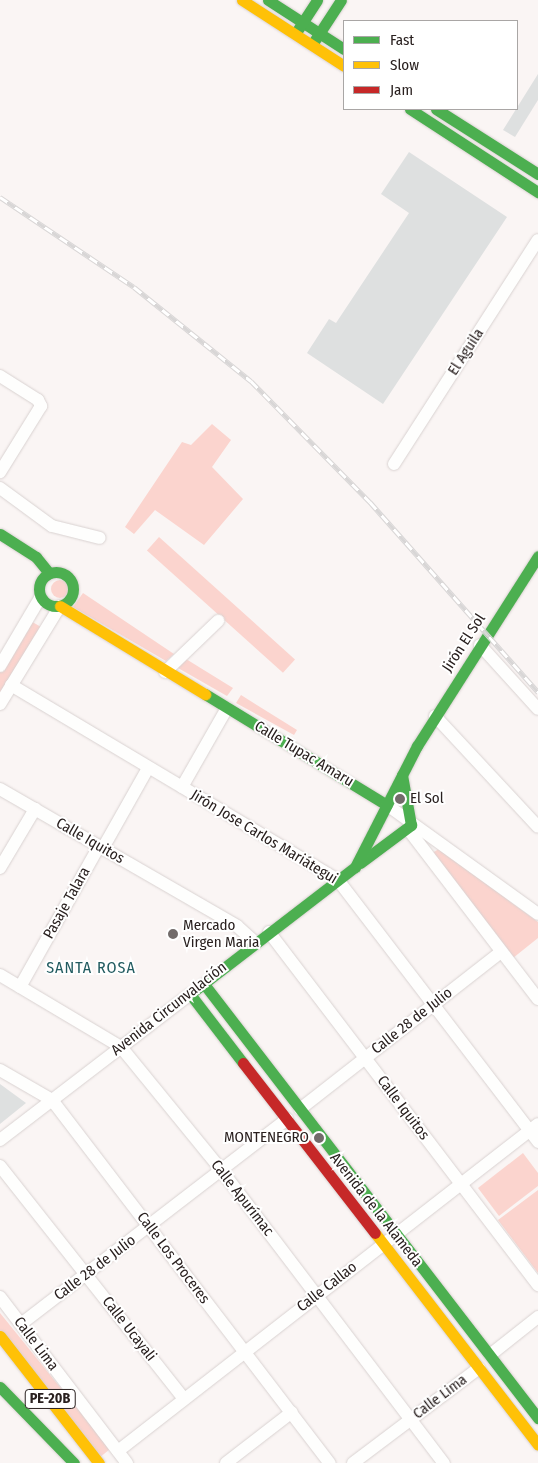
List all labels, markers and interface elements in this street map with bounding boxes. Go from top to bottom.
legend [343,20,518,110]
text: Fast [390,31,414,49]
text: Slow [390,56,419,74]
text: Jam [390,81,413,99]
street label: El Aguila [444,325,488,379]
street label: Jirón El Sol [439,611,489,675]
street label: Calle Tupac Amaru [251,717,357,791]
street label: Jirón Jose Carlos Mariátegui [187,786,341,888]
place label: El Sol [410,790,444,808]
marker: El Sol [394,793,406,805]
street label: Calle Iquitos [53,814,127,868]
street label: Pasaje Talara [40,864,94,942]
place label: Mercado Virgen Maria [183,916,259,951]
marker: Mercado Virgen Maria [167,928,179,940]
district label: SANTA ROSA [45,958,137,978]
street label: Avenida Circunvalación [108,958,230,1060]
street label: Calle 28 de Julio [368,984,456,1058]
street label: Calle Iquitos [373,1072,433,1144]
place label: MONTENEGRO [224,1129,309,1147]
marker: MONTENEGRO [313,1132,325,1144]
street label: Avenida de la Alameda [326,1149,426,1271]
street label: Calle Apurímac [207,1156,277,1240]
street label: Calle Los Proceres [133,1209,213,1307]
street label: Calle 28 de Julio [51,1231,139,1305]
street label: Calle Callao [293,1258,361,1316]
street label: Calle Ucayali [98,1293,160,1365]
street label: Calle Lima [10,1314,62,1374]
street label: Calle Lima [410,1371,470,1423]
road number: PE-20B [24,1388,76,1410]

